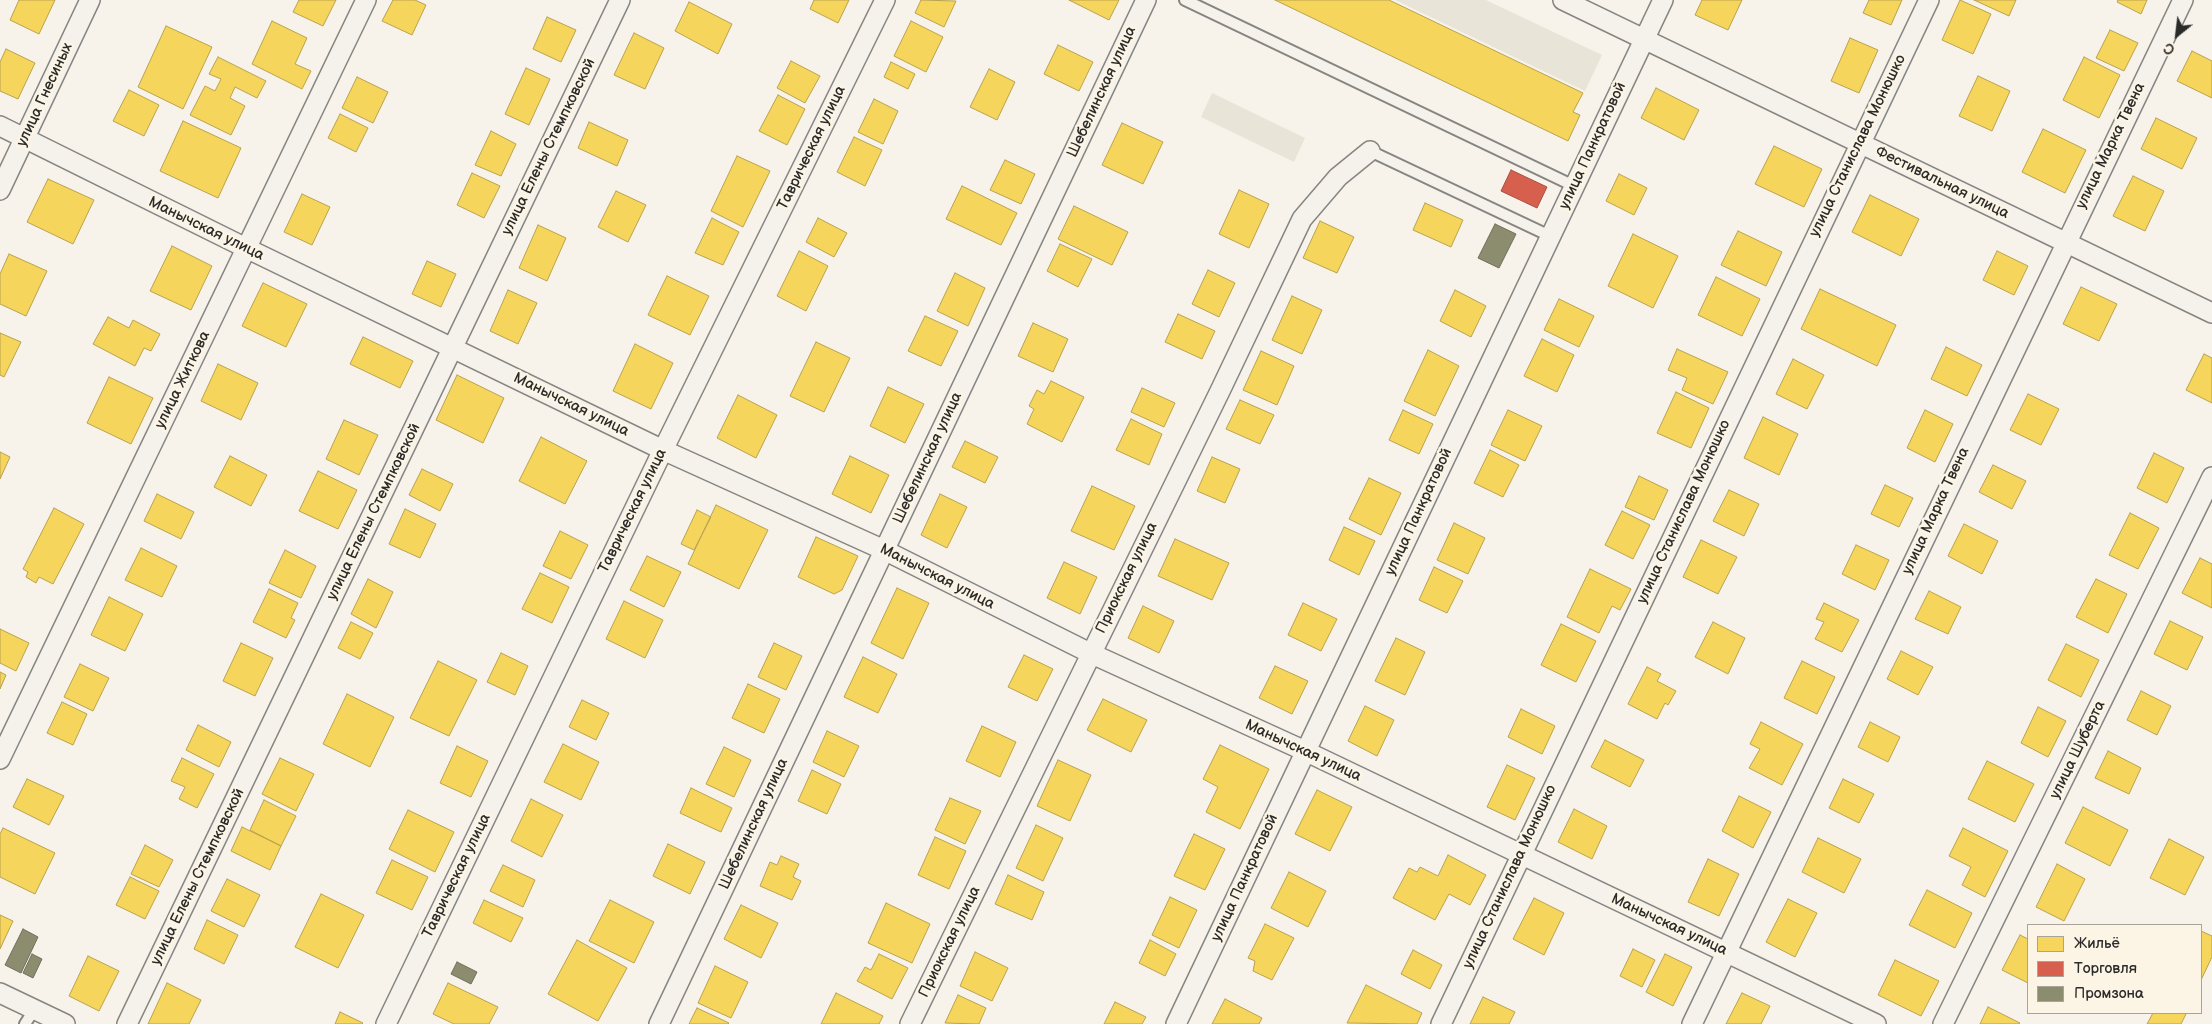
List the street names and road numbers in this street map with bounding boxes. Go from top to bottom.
street label: Шебелинская улица [1064,24,1140,160]
street label: улица Гнесиных [13,40,77,150]
street label: улица Станислава Монюшко [1806,52,1910,240]
street label: улица Елены Стемпковской [498,56,600,238]
street label: улица Панкратовой [1556,80,1630,212]
street label: улица Марка Твена [2073,80,2149,212]
street label: Таврическая улица [774,83,850,213]
street label: Фестивальная улица [1872,143,2012,223]
street label: Манычская улица [145,193,267,265]
street label: улица Житкова [152,328,214,432]
street label: Манычская улица [510,369,632,441]
street label: Шебелинская улица [890,390,966,526]
street label: улица Станислава Монюшко [1633,417,1735,607]
street label: улица Елены Стемпковской [323,421,425,603]
street label: улица Марка Твена [1899,445,1973,577]
street label: Таврическая улица [595,446,671,576]
street label: улица Панкратовой [1382,446,1456,578]
street label: Приокская улица [1092,519,1162,637]
street label: Манычская улица [877,540,997,614]
street label: улица Шуберта [2046,698,2110,802]
street label: Манычская улица [1242,716,1364,786]
street label: Шебелинская улица [716,756,792,892]
street label: улица Станислава Монюшко [1459,782,1561,972]
street label: улица Елены Стемпковской [147,786,249,968]
street label: Таврическая улица [419,811,495,941]
street label: улица Панкратовой [1208,812,1282,944]
street label: Приокская улица [915,883,985,1001]
street label: Манычская улица [1608,890,1730,960]

